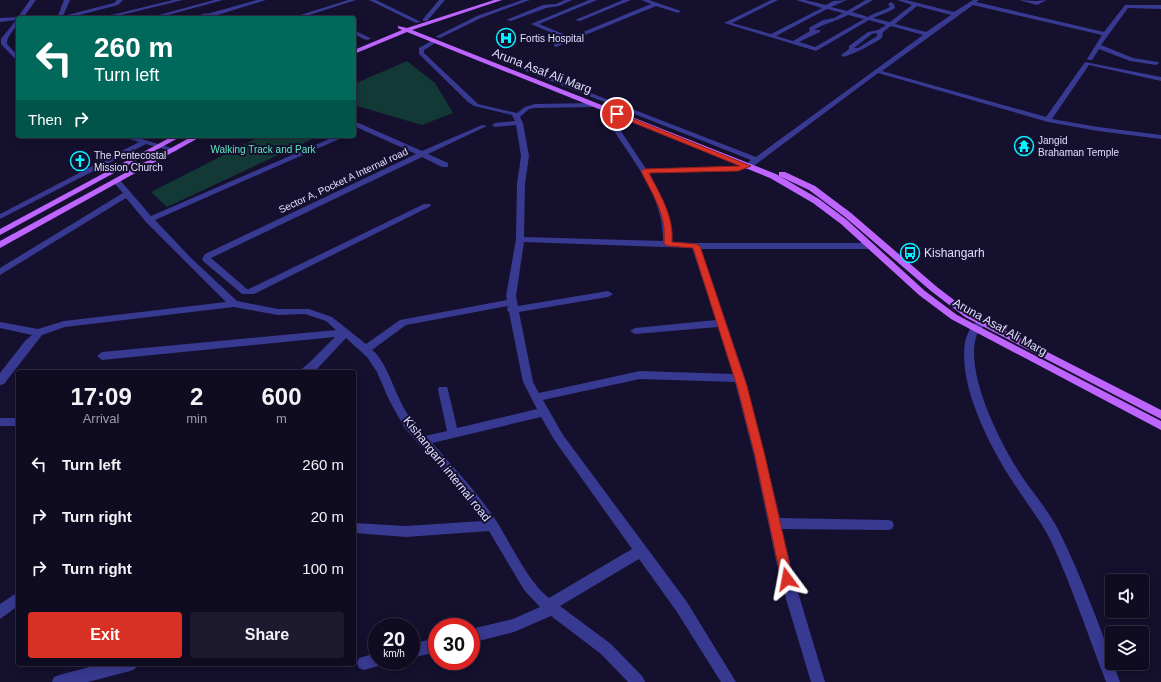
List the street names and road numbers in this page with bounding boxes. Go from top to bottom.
street label: Aruna Asaf Ali Marg [490,46,594,96]
street label: Sector A, Pocket A Internal road [277,146,410,215]
street label: Aruna Asaf Ali Marg [951,295,1049,359]
street label: Kishangarh internal road [400,414,494,524]

